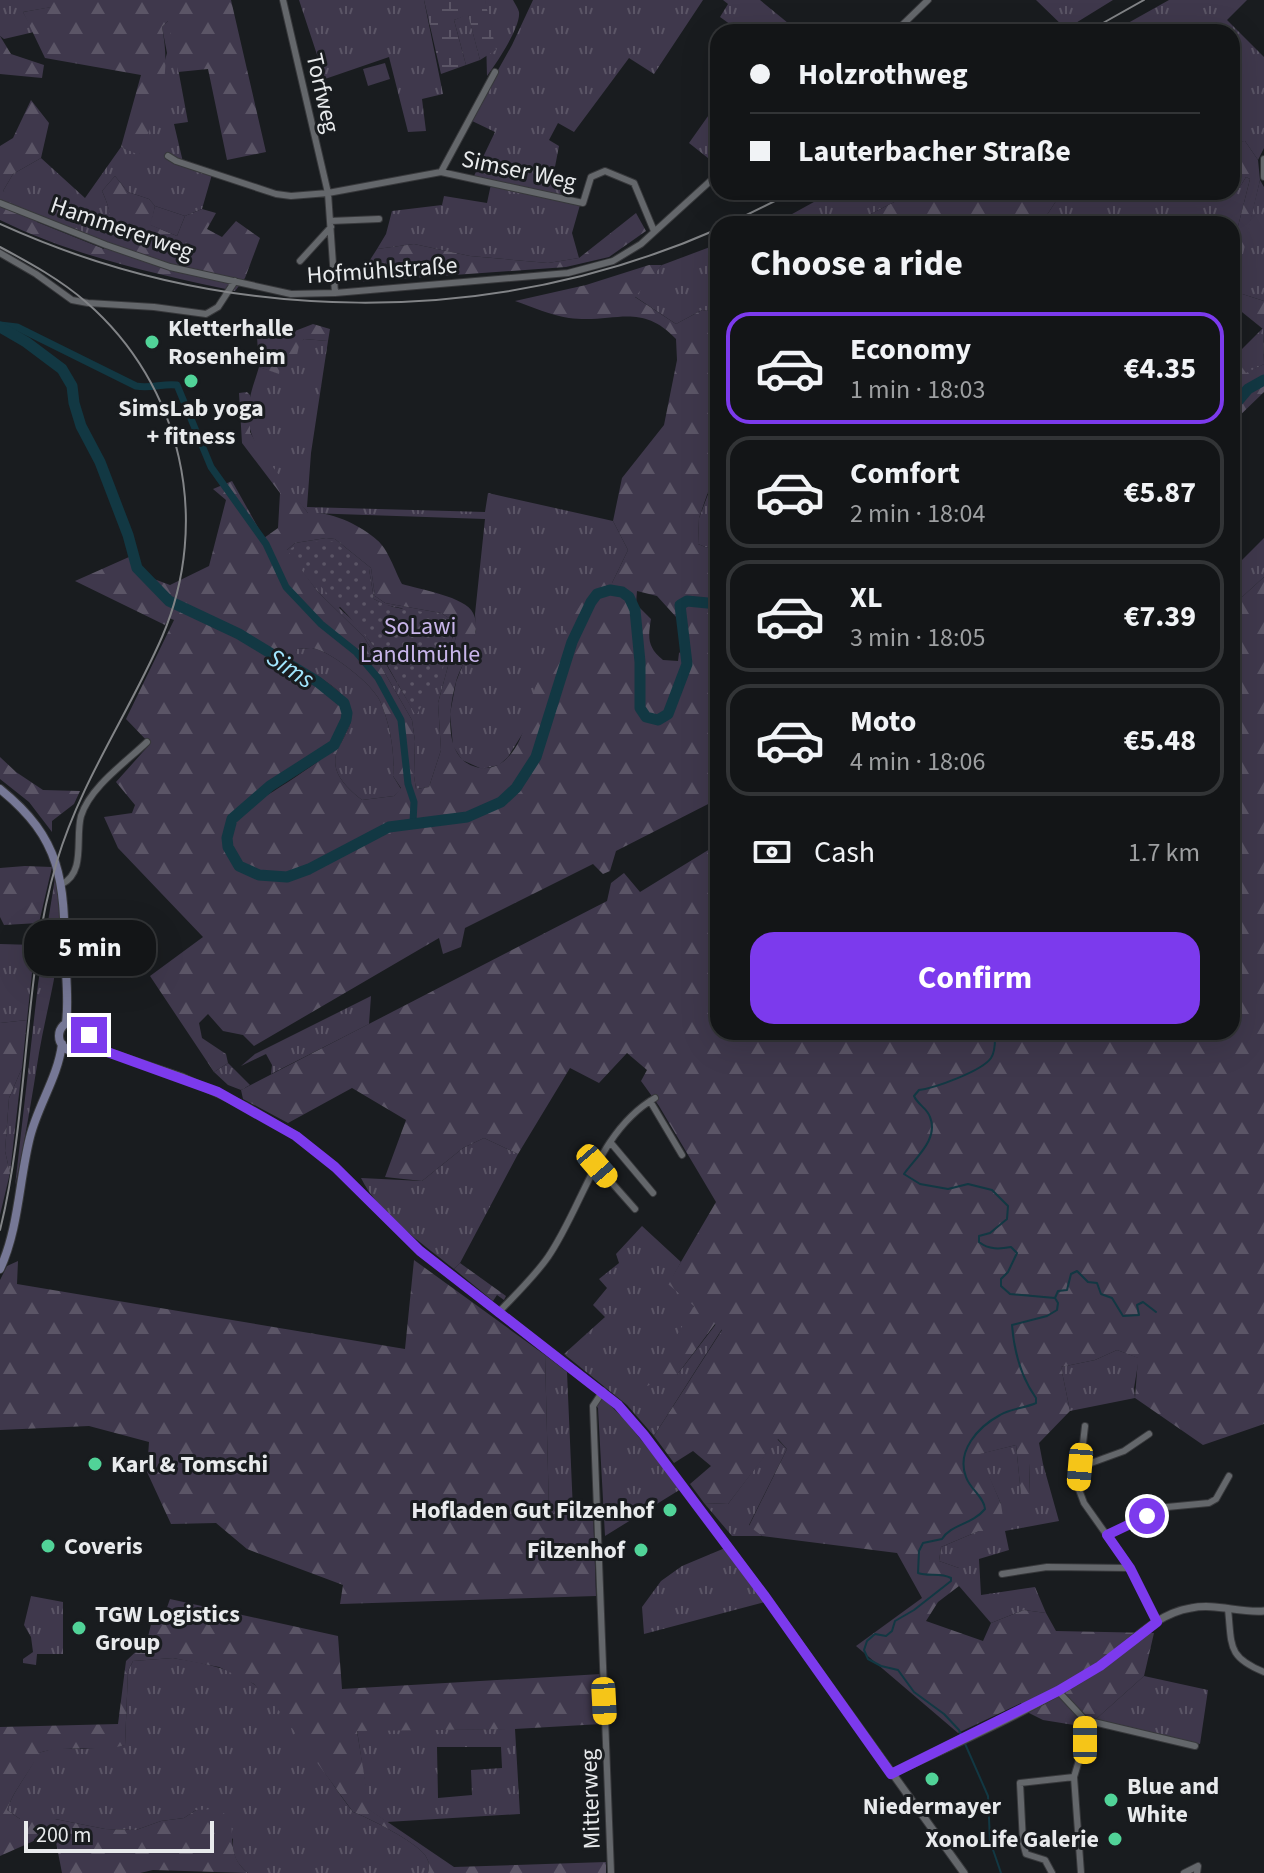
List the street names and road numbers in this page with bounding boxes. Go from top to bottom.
street label: Torfweg [296,50,349,136]
street label: Simser Weg [458,141,579,200]
street label: Hammererweg [46,188,198,269]
street label: Hofmühlstraße [305,248,459,293]
street label: Mitterweg [571,1748,610,1850]

